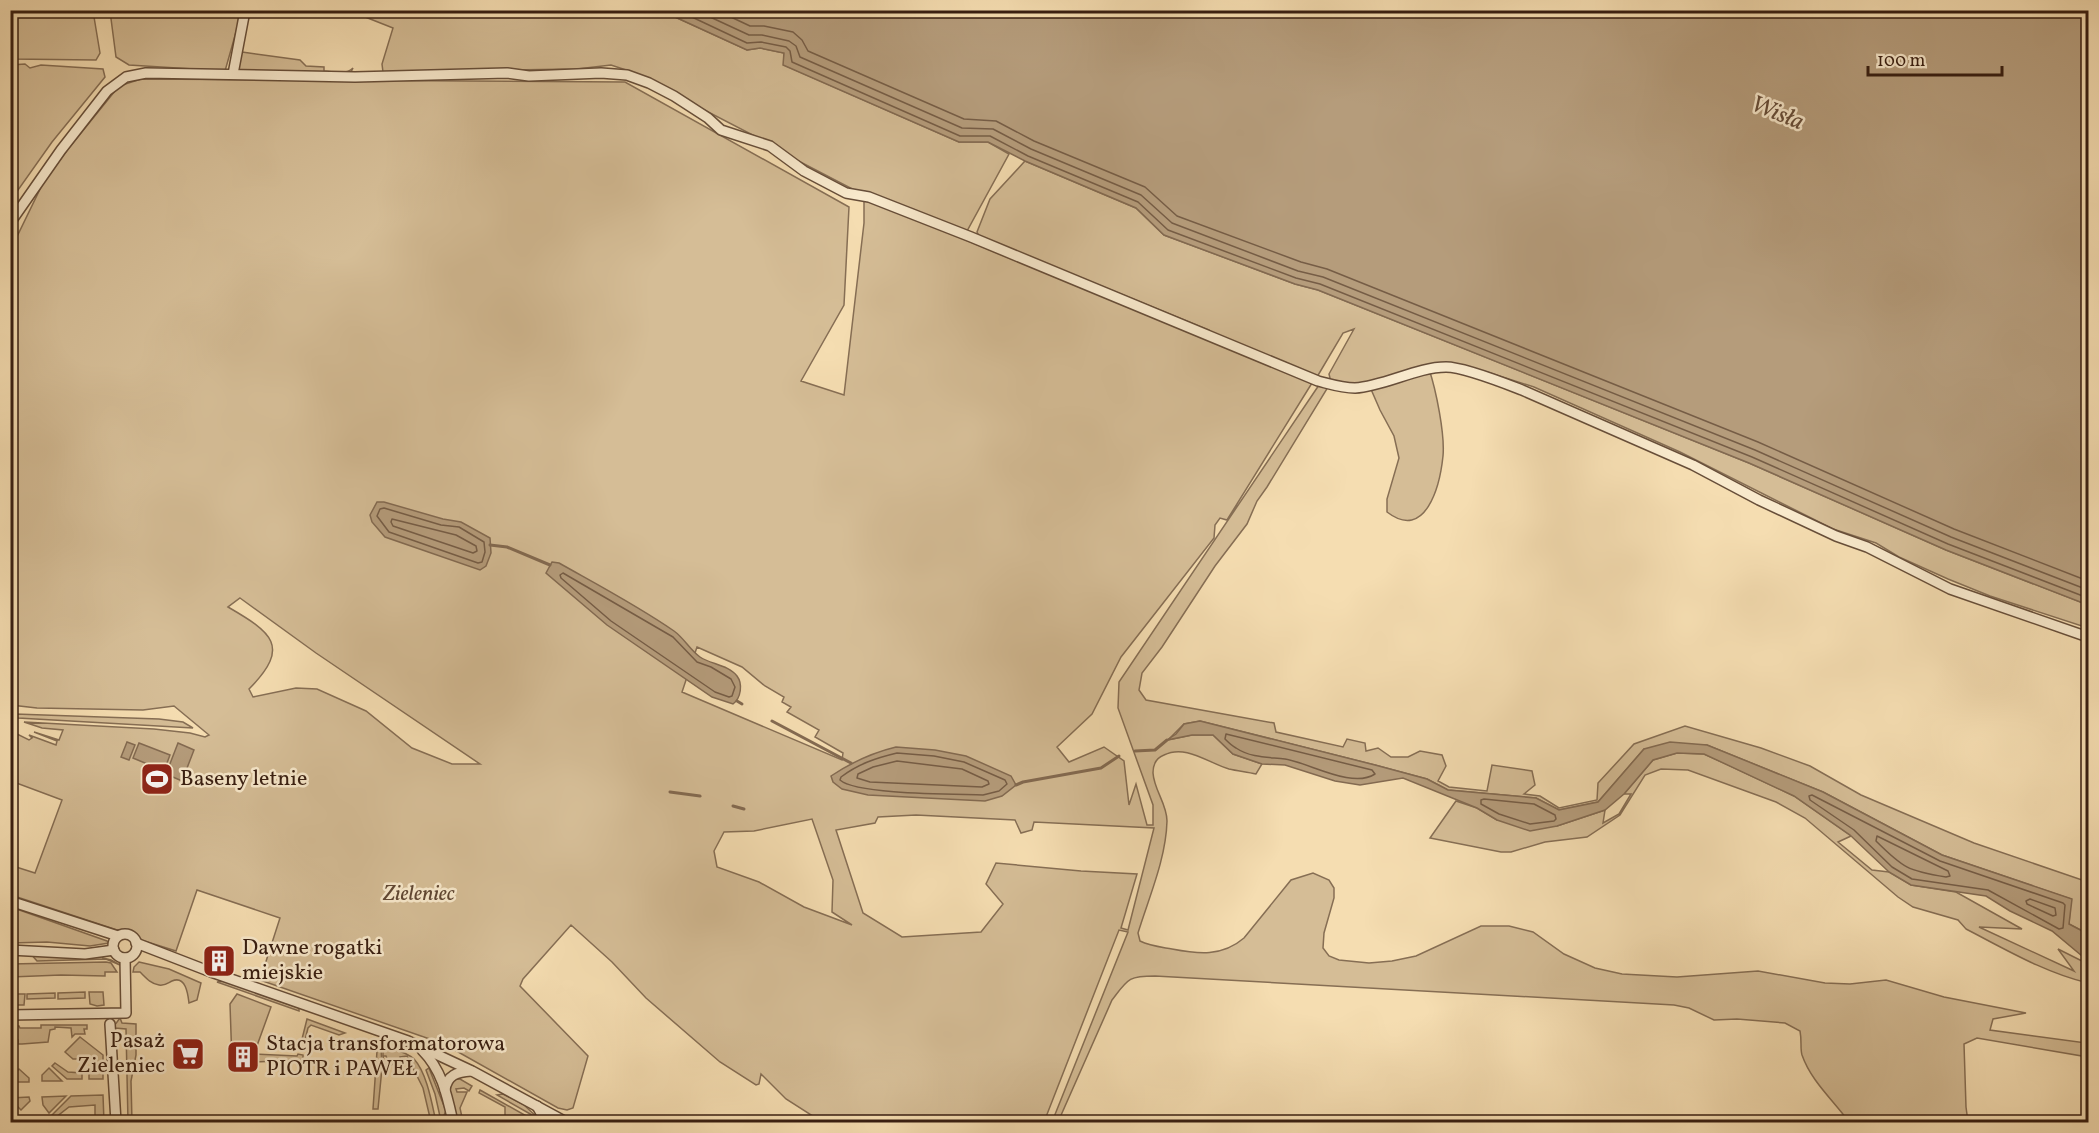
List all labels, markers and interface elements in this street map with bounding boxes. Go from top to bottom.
scale bar [1868,39,2002,77]
text: 100 m [1877,49,1926,74]
water label: Wisła [1745,88,1809,140]
sports icon: Baseny letnie [139,761,175,797]
place label: Baseny letnie [180,764,307,795]
park label: Zieleniec [382,879,455,910]
place label: Dawne rogatki miejskie [242,933,382,989]
building icon: Dawne rogatki miejskie [201,943,237,979]
place label: Pasaż Zieleniec [77,1026,165,1082]
place label: Stacja transformatorowa PIOTR i PAWEŁ [266,1029,505,1085]
supermarket icon: Pasaż Zieleniec [170,1036,206,1072]
building icon: Stacja transformatorowa PIOTR i PAWEŁ [225,1039,261,1075]

